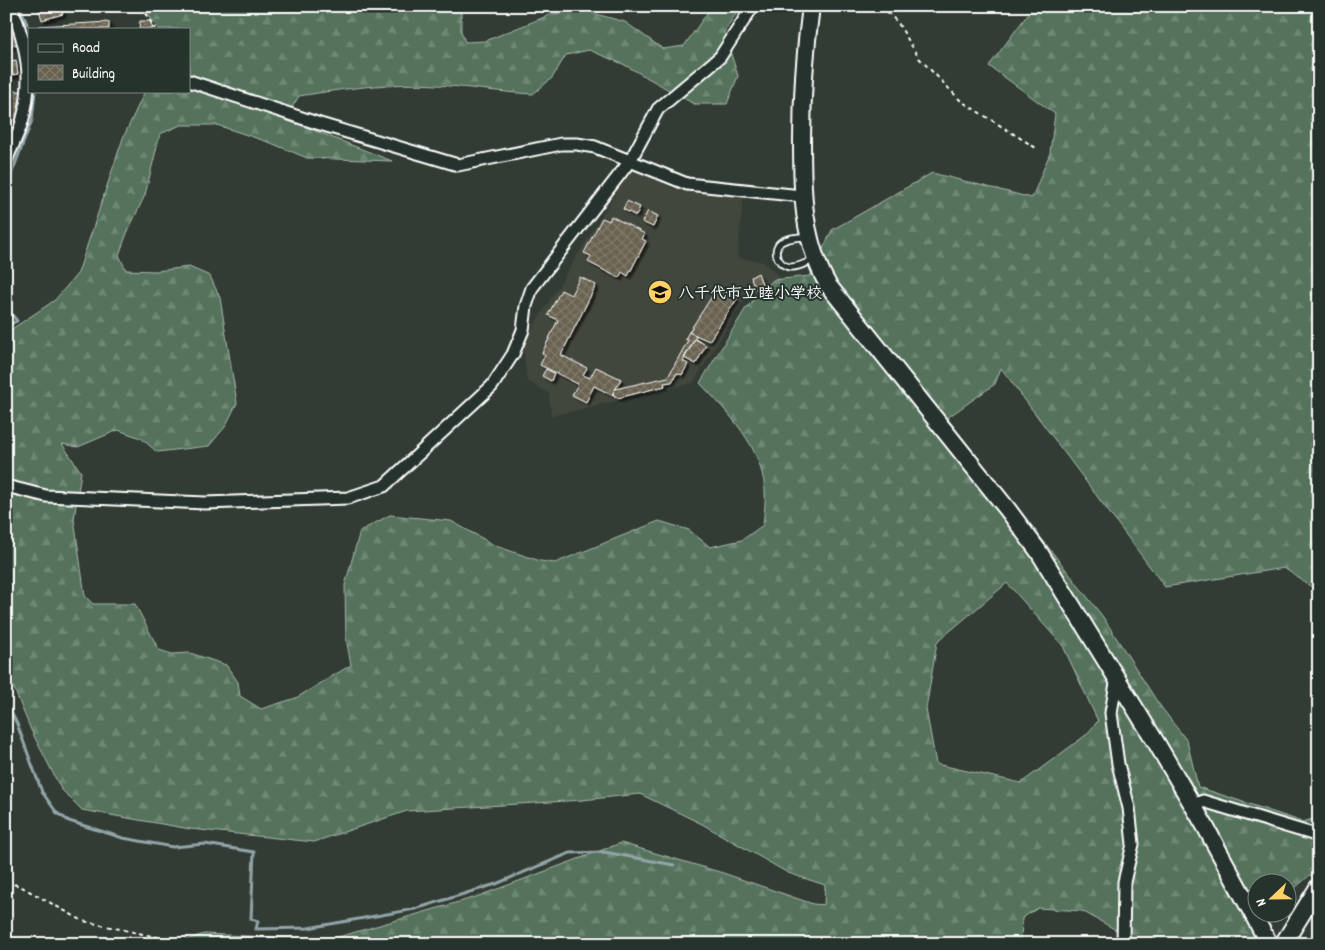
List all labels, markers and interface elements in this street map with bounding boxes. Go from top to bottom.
legend [28,28,190,92]
text: Road [72,38,100,60]
text: Building [72,64,115,86]
school or university icon: 八千代市立睦小学校 [647,279,673,305]
place label: 八千代市立睦小学校 [678,283,822,306]
north arrow [1248,872,1298,922]
text: N [1251,895,1272,909]

